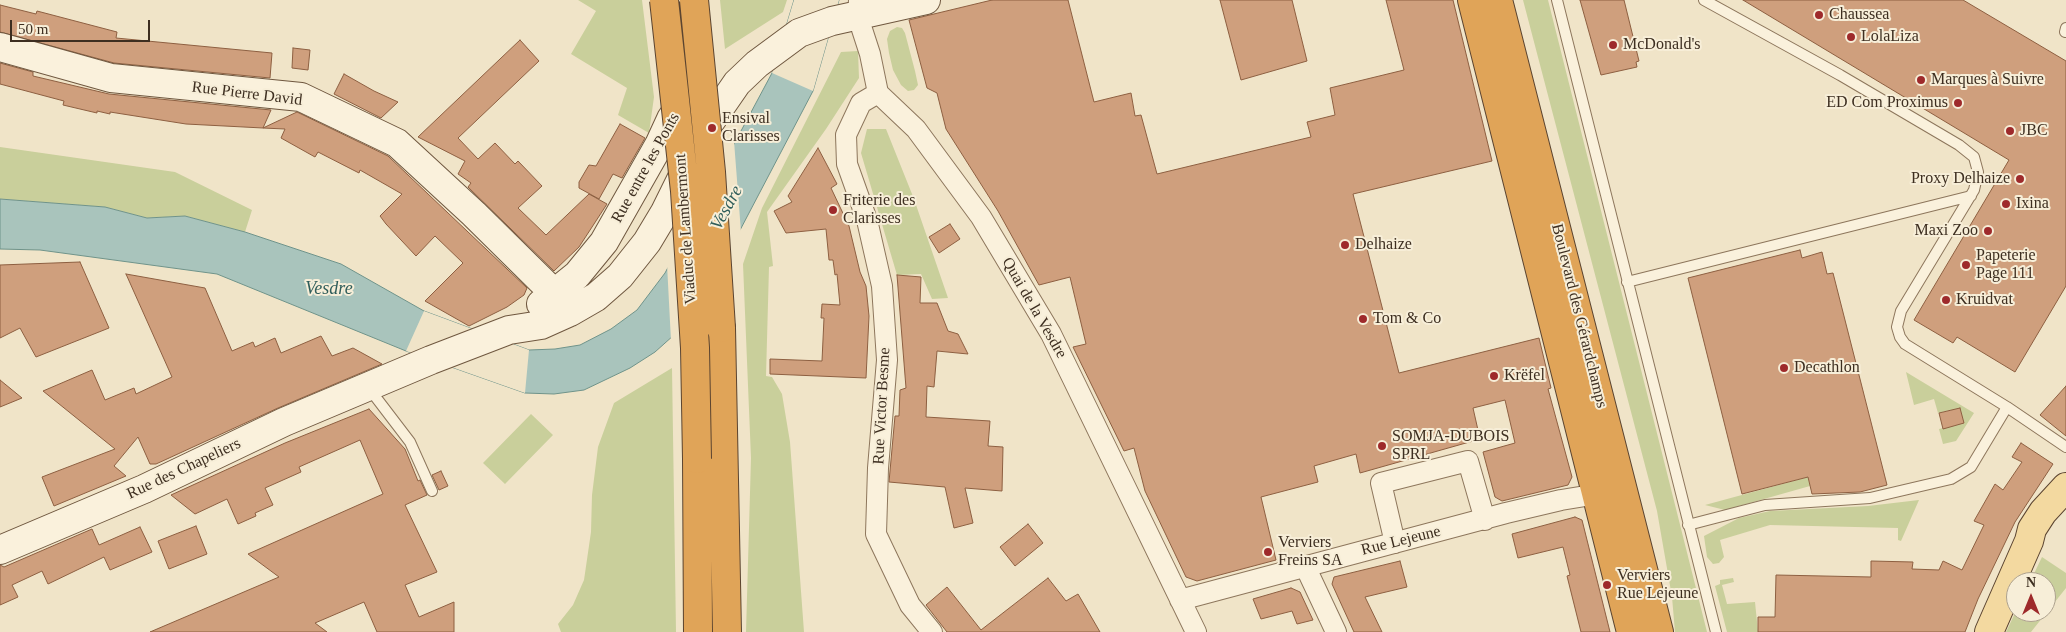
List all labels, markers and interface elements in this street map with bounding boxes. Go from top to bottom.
place label: Chaussea [1829,5,1889,25]
marker: Chaussea [1813,9,1825,21]
scale bar [12,10,152,42]
text: 50 m [18,21,48,37]
place label: LolaLiza [1861,27,1919,47]
marker: LolaLiza [1845,31,1857,43]
place label: McDonald's [1623,35,1701,55]
marker: McDonald's [1607,39,1619,51]
place label: Marques à Suivre [1931,70,2044,90]
marker: Marques à Suivre [1915,74,1927,86]
street label: Rue Pierre David [191,78,303,110]
place label: ED Com Proximus [1826,93,1948,113]
marker: ED Com Proximus [1952,97,1964,109]
place label: Ensival Clarisses [722,109,780,147]
street label: Rue entre les Ponts [608,110,684,226]
place label: JBC [2020,121,2048,141]
marker: Ensival Clarisses [706,122,718,134]
marker: JBC [2004,125,2016,137]
street label: Viaduc de Lambermont [671,153,701,305]
place label: Proxy Delhaize [1911,169,2010,189]
marker: Proxy Delhaize [2014,173,2026,185]
water label: Vesdre [706,182,748,234]
place label: Friterie des Clarisses [843,191,915,229]
place label: Ixina [2016,194,2049,214]
marker: Ixina [2000,198,2012,210]
marker: Friterie des Clarisses [827,204,839,216]
place label: Maxi Zoo [1914,221,1978,241]
street label: Boulevard des Gérardchamps [1547,222,1611,410]
marker: Maxi Zoo [1982,225,1994,237]
place label: Delhaize [1355,235,1412,255]
marker: Delhaize [1339,239,1351,251]
place label: Papeterie Page 111 [1976,246,2036,284]
street label: Quai de la Vesdre [997,254,1071,362]
marker: Papeterie Page 111 [1960,259,1972,271]
water label: Vesdre [305,278,353,300]
place label: Kruidvat [1956,290,2013,310]
marker: Kruidvat [1940,294,1952,306]
place label: Tom & Co [1373,309,1441,329]
marker: Tom & Co [1357,313,1369,325]
street label: Rue Victor Besme [869,347,895,465]
place label: Decathlon [1794,358,1860,378]
marker: Decathlon [1778,362,1790,374]
place label: Krëfel [1504,366,1545,386]
marker: Krëfel [1488,370,1500,382]
place label: SOMJA-DUBOIS SPRL [1392,427,1509,465]
street label: Rue des Chapeliers [124,434,244,504]
marker: SOMJA-DUBOIS SPRL [1376,440,1388,452]
street label: Rue Lejeune [1359,522,1443,560]
place label: Verviers Freins SA [1278,533,1342,571]
marker: Verviers Freins SA [1262,546,1274,558]
place label: Verviers Rue Lejeune [1617,566,1698,604]
north arrow [2006,572,2056,622]
text: N [2026,575,2036,590]
marker: Verviers Rue Lejeune [1601,579,1613,591]

